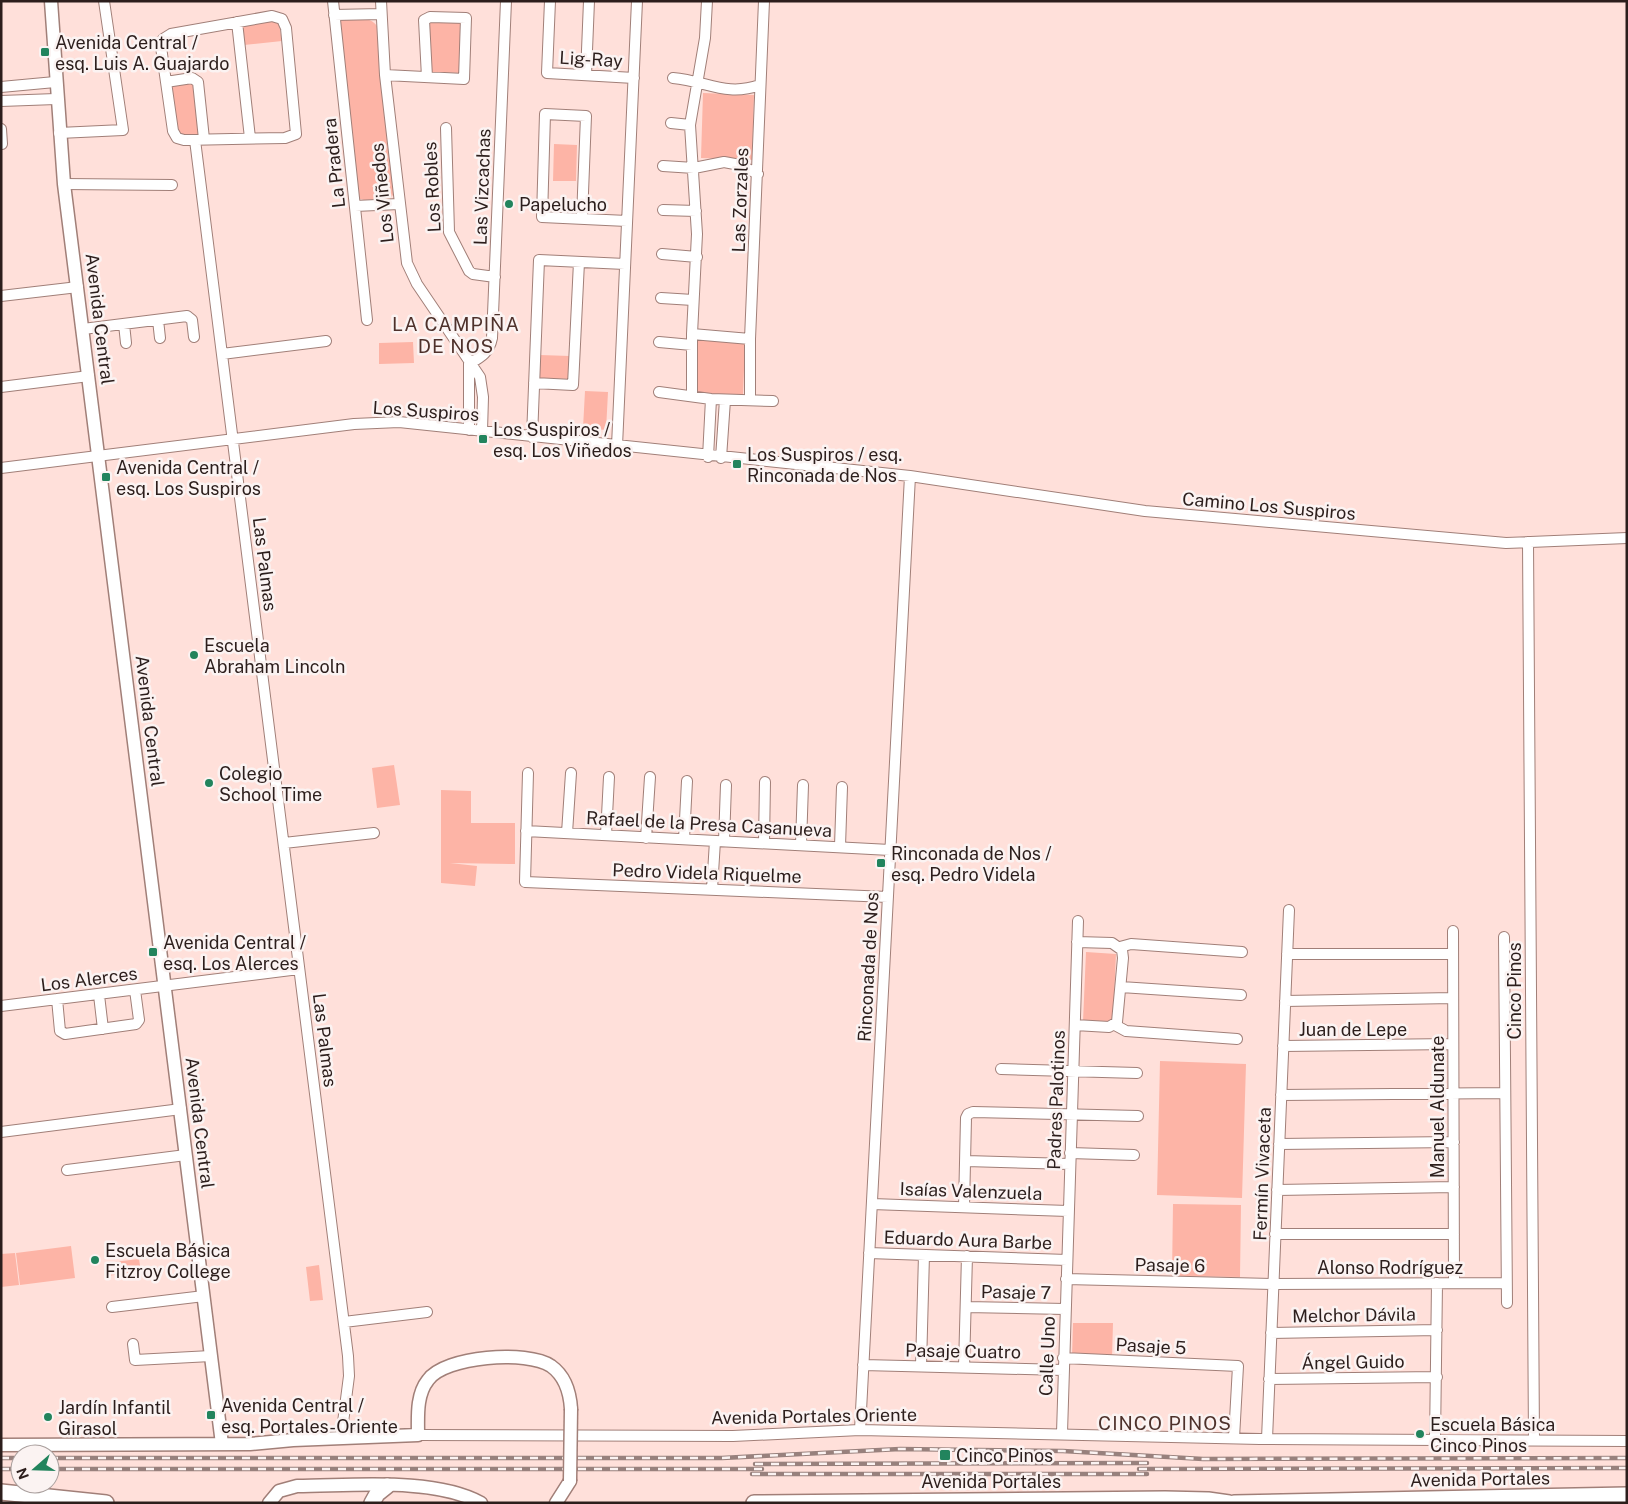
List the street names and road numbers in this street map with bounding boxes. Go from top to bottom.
street label: Lig-Ray [559,47,624,71]
street label: La Pradera [319,117,349,209]
street label: Las Vizcachas [469,128,495,246]
street label: Los Robles [419,141,445,233]
street label: Los Viñedos [366,142,398,244]
street label: Las Zorzales [728,147,752,253]
street label: Avenida Central [82,252,118,386]
street label: Los Suspiros [372,397,480,425]
street label: Camino Los Suspiros [1182,488,1356,524]
street label: Las Palmas [249,516,281,612]
street label: Avenida Central [132,654,168,788]
street label: Rafael de la Presa Casanueva [585,807,833,841]
street label: Pedro Videla Riquelme [612,859,802,887]
street label: Rinconada de Nos [854,892,882,1042]
street label: Cinco Pinos [1504,942,1525,1040]
street label: Los Alerces [39,963,139,995]
street label: Las Palmas [309,992,341,1088]
street label: Juan de Lepe [1299,1019,1407,1040]
street label: Padres Palotinos [1043,1030,1069,1170]
street label: Manuel Aldunate [1427,1036,1448,1178]
street label: Avenida Central [182,1056,218,1190]
street label: Fermín Vivaceta [1249,1107,1275,1241]
street label: Isaías Valenzuela [899,1178,1043,1204]
street label: Eduardo Aura Barbe [883,1227,1053,1253]
street label: Pasaje 6 [1135,1254,1205,1276]
street label: Alonso Rodríguez [1317,1257,1463,1278]
street label: Pasaje 7 [981,1281,1051,1303]
street label: Melchor Dávila [1292,1303,1416,1327]
street label: Calle Uno [1035,1316,1059,1396]
street label: Pasaje 5 [1115,1334,1187,1358]
street label: Pasaje Cuatro [905,1339,1021,1363]
street label: Ángel Guido [1301,1350,1405,1373]
street label: Avenida Portales Oriente [711,1404,917,1428]
street label: Avenida Portales [1410,1467,1550,1491]
street label: Avenida Portales [921,1471,1061,1492]

